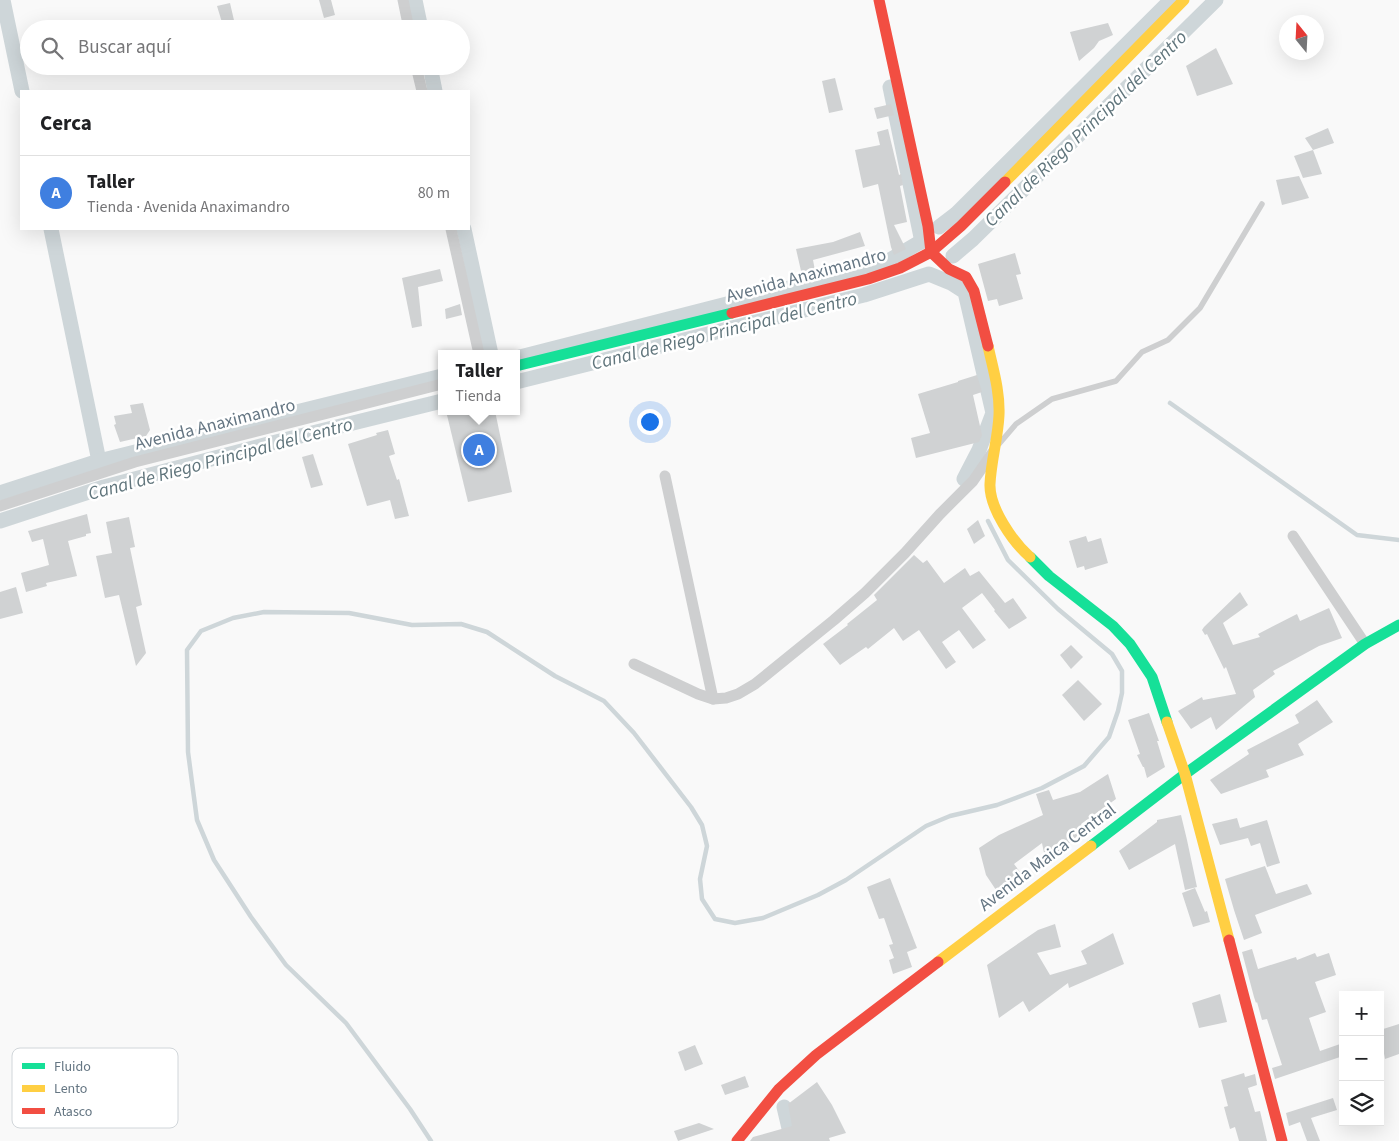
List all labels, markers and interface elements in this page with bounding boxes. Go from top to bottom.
north arrow [1279,15,1324,60]
search box [20,20,470,75]
water label: Canal de Riego Principal del Centro [979,24,1194,234]
icon: search [38,34,66,62]
text: Buscar aquí [78,34,171,61]
text: Cerca [40,108,92,138]
text: Taller [87,169,135,196]
text: A [51,182,61,204]
text: 80 m [418,182,450,204]
text: Tienda · Avenida Anaximandro [87,196,290,218]
street label: Avenida Anaximandro [723,242,889,309]
water label: Canal de Riego Principal del Centro [589,285,860,378]
popup [438,350,520,415]
text: Taller [455,358,503,385]
text: Tienda [455,385,501,407]
street label: Avenida Anaximandro [132,392,298,457]
your location [637,409,663,435]
water label: Canal de Riego Principal del Centro [85,411,356,508]
pin: A [463,431,495,469]
street label: Avenida Maica Central [974,798,1121,917]
map controls [1339,991,1384,1126]
button: + [1339,991,1384,1036]
button: − [1339,1036,1384,1081]
legend [12,1048,178,1128]
text: Fluido [54,1057,91,1077]
text: Lento [54,1079,87,1099]
button: layers [1339,1081,1384,1126]
text: Atasco [54,1102,92,1122]

